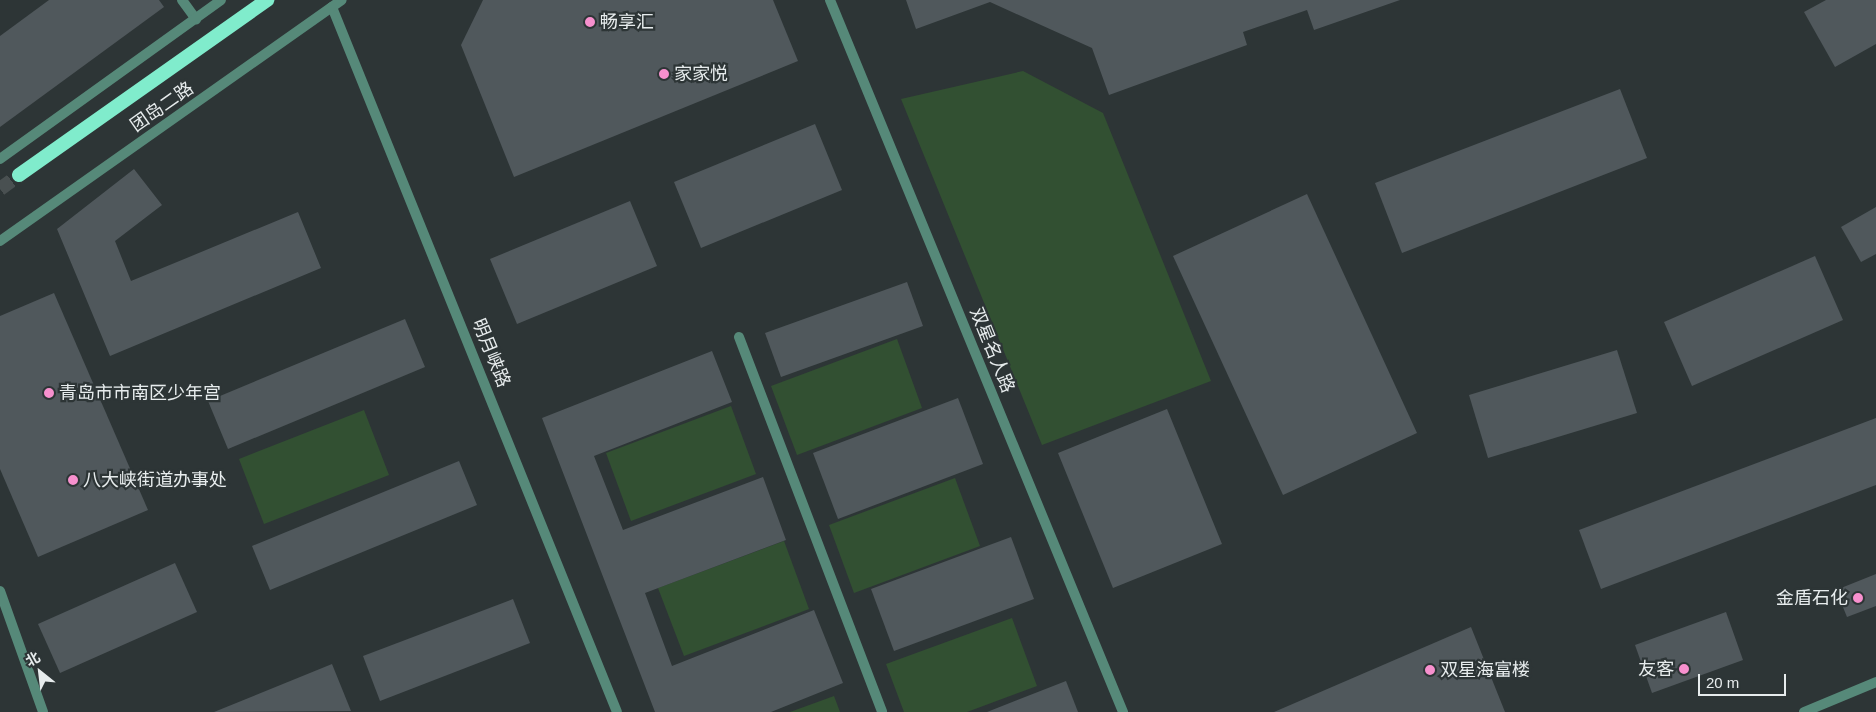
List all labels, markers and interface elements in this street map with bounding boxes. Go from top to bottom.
place label: 畅享汇 [600,11,654,33]
marker: 畅享汇 [584,16,596,28]
place label: 家家悦 [674,63,728,85]
marker: 家家悦 [658,68,670,80]
street label: 团岛二路 [126,78,198,136]
street label: 双星名人路 [965,304,1019,396]
street label: 明月峡路 [468,316,514,390]
place label: 青岛市市南区少年宫 [59,382,221,404]
marker: 青岛市市南区少年宫 [43,387,55,399]
place label: 八大峡街道办事处 [83,469,227,491]
marker: 八大峡街道办事处 [67,474,79,486]
place label: 金盾石化 [1776,587,1848,609]
marker: 金盾石化 [1852,592,1864,604]
north arrow [15,647,65,697]
text: 北 [23,648,43,669]
place label: 友客 [1638,658,1674,680]
place label: 双星海富楼 [1440,659,1530,681]
marker: 友客 [1678,663,1690,675]
marker: 双星海富楼 [1424,664,1436,676]
scale bar [1701,664,1788,696]
text: 20 m [1706,674,1739,691]

